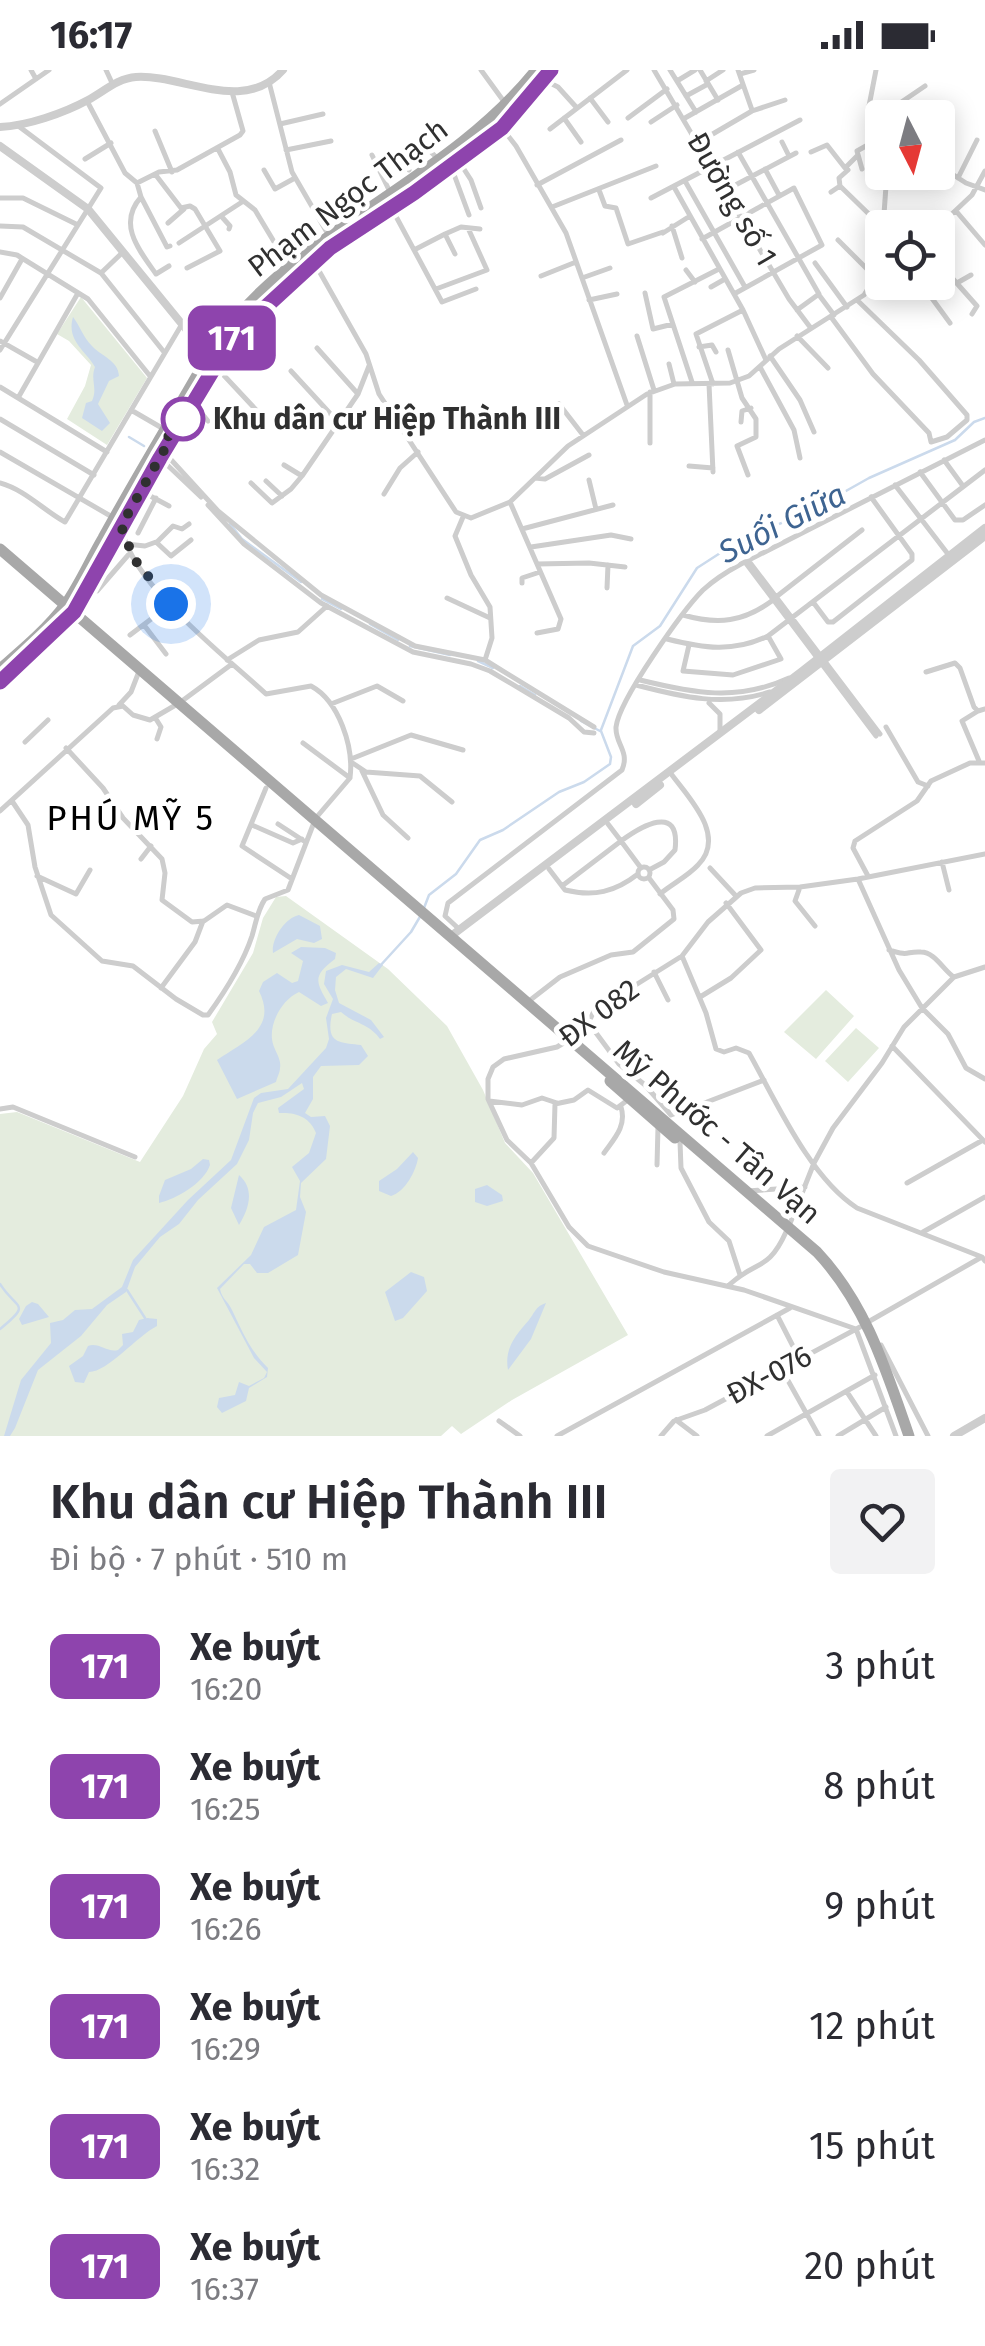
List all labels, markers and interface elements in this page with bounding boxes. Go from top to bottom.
text: 16:17 [50,12,132,58]
north arrow [865,100,955,190]
map controls [865,100,955,300]
street label: Phạm Ngọc Thạch [241,111,455,285]
street label: Đường số 1 [679,126,785,272]
button: locate [865,210,955,300]
line badge: 171 [174,306,290,370]
text: 171 [208,317,256,359]
marker: Khu dân cư Hiệp Thành III [162,398,204,440]
place label: Khu dân cư Hiệp Thành III [213,401,561,437]
water label: Suối Giữa [711,475,852,572]
your location [146,579,196,629]
district label: PHÚ MỸ 5 [46,797,216,839]
street label: ĐX 082 [552,971,646,1055]
street label: Mỹ Phước - Tân Vạn [606,1032,828,1232]
street label: ĐX-076 [720,1338,818,1412]
button: heart [830,1469,935,1574]
text: Khu dân cư Hiệp Thành III [50,1473,608,1531]
text: Đi bộ · 7 phút · 510 m [50,1540,348,1578]
text: Xe buýt [190,1624,320,1670]
text: 3 phút [825,1643,935,1689]
text: 171 [81,1645,129,1687]
text: 16:20 [190,1670,262,1708]
text: Xe buýt [190,1744,320,1790]
text: 8 phút [823,1763,935,1809]
text: 171 [81,1765,129,1807]
text: 16:25 [190,1790,260,1828]
text: Xe buýt [190,1864,320,1910]
text: 9 phút [824,1883,935,1929]
text: 171 [81,1885,129,1927]
text: 16:26 [190,1910,262,1948]
text: Xe buýt [190,1984,320,2030]
text: 12 phút [809,2003,935,2049]
text: 171 [81,2005,129,2047]
text: 16:29 [190,2030,261,2068]
text: Xe buýt [190,2104,320,2150]
text: 15 phút [809,2123,935,2169]
text: 171 [81,2125,129,2167]
text: 16:32 [190,2150,260,2188]
text: Xe buýt [190,2224,320,2270]
text: 20 phút [804,2243,935,2289]
text: 171 [81,2245,129,2287]
text: 16:37 [190,2270,259,2308]

